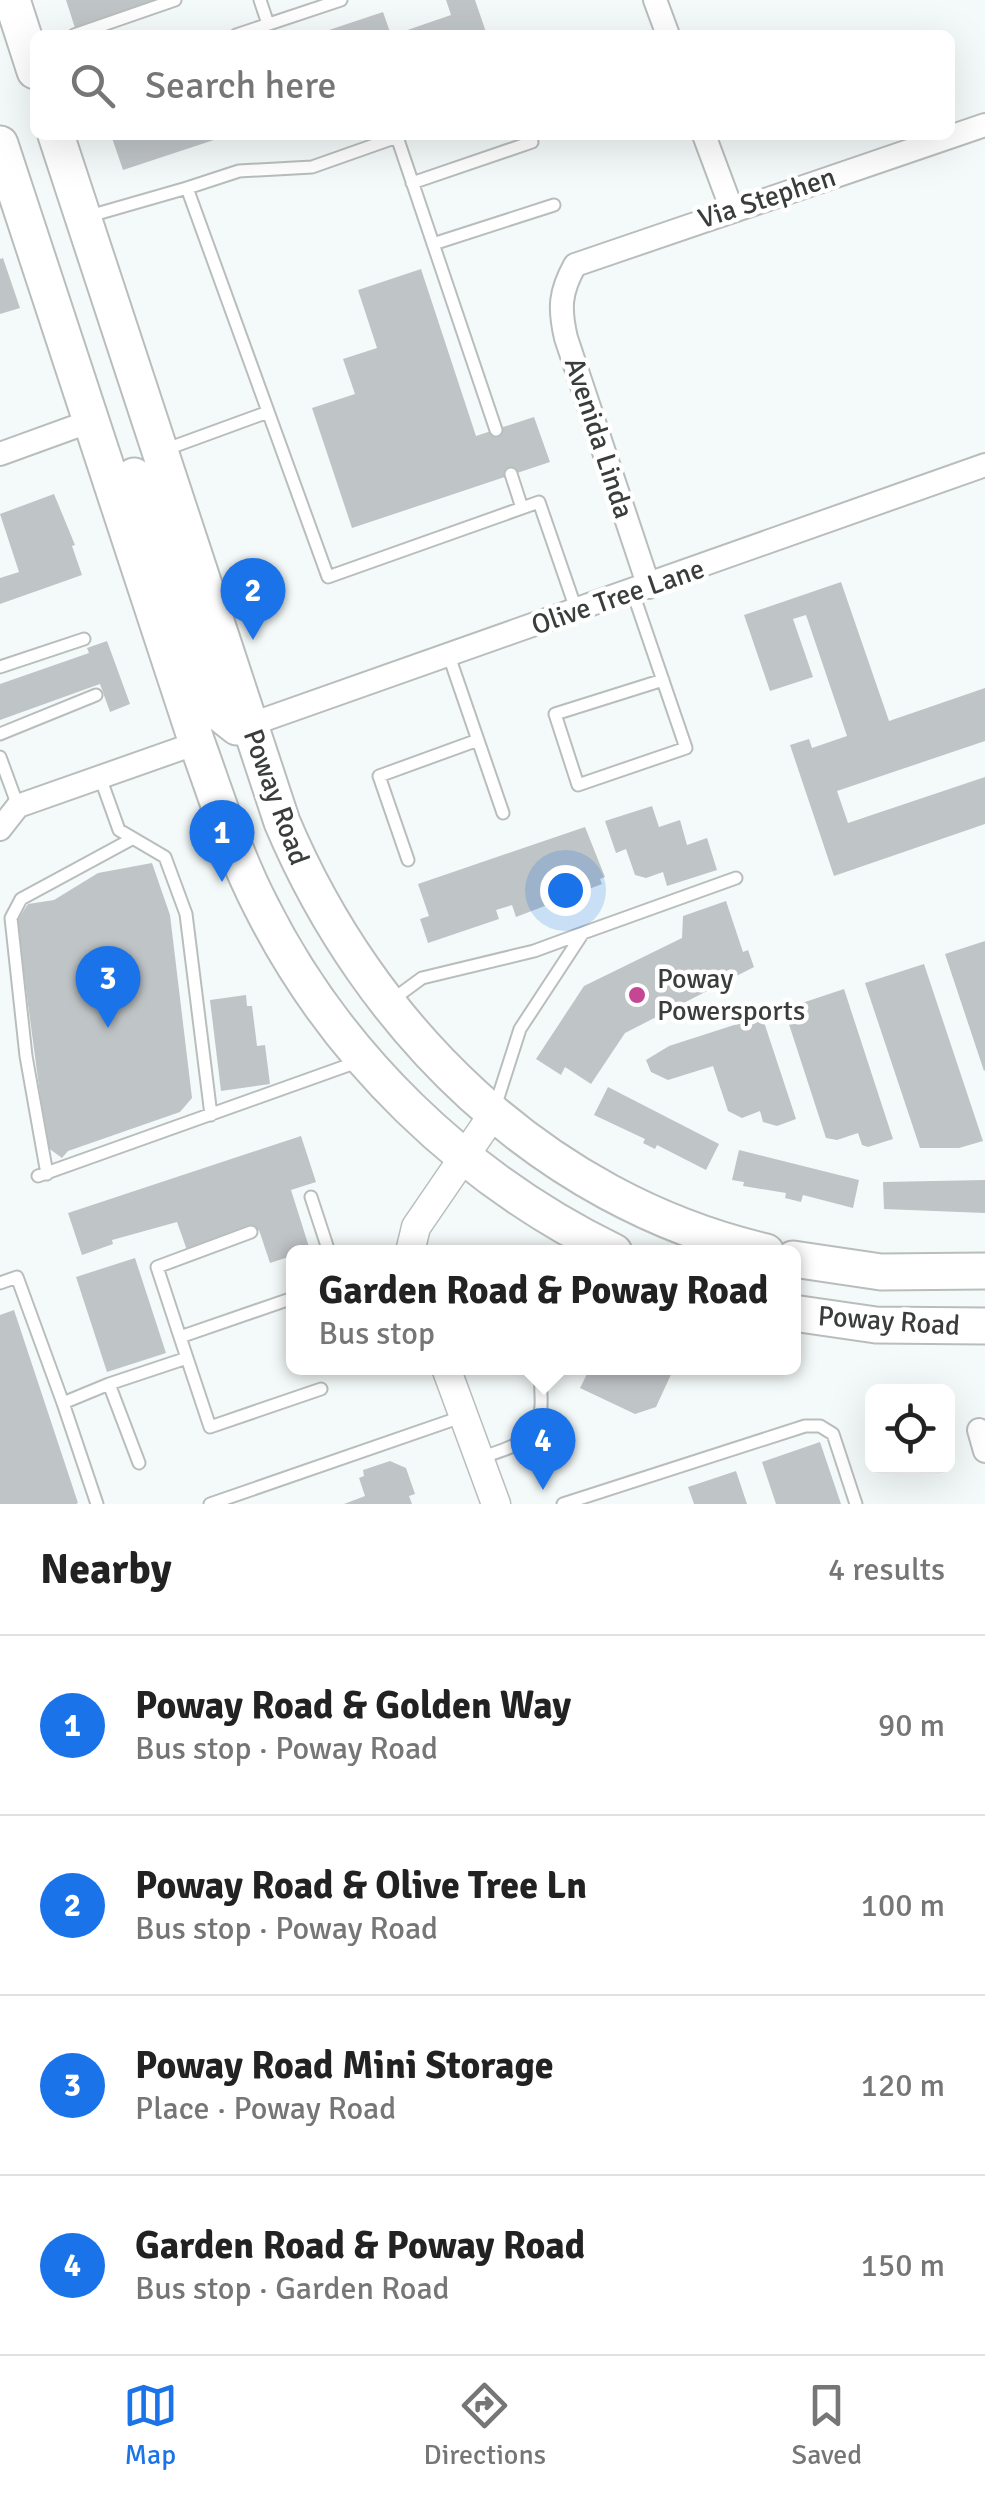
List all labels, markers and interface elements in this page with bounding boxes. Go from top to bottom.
search box [30,30,955,140]
icon: search [65,58,120,113]
text: Search here [145,62,337,109]
street label: Via Stephen [694,160,840,236]
street label: Avenida Linda [557,353,641,523]
street label: Olive Tree Lane [527,552,709,642]
pin: 2 [220,558,286,640]
street label: Poway Road [236,724,316,870]
pin: 1 [190,800,254,882]
your location [540,865,591,916]
pin: 3 [76,946,140,1028]
place label: Poway Powersports [657,962,805,1028]
marker: Poway Powersports [626,984,648,1006]
popup [286,1245,801,1375]
text: Garden Road & Poway Road [318,1267,769,1314]
street label: Poway Road [817,1299,961,1343]
text: Bus stop [318,1314,435,1353]
map controls [865,1384,955,1474]
button: locate [865,1384,955,1474]
pin: 4 [510,1408,576,1490]
text: Nearby [40,1544,172,1595]
text: 4 results [828,1550,945,1589]
text: Poway Road & Golden Way [135,1682,571,1729]
text: 1 [64,1706,81,1745]
text: 90 m [878,1706,945,1745]
text: Bus stop · Poway Road [135,1729,438,1768]
text: Poway Road & Olive Tree Ln [135,1862,587,1909]
text: 2 [64,1886,81,1925]
text: 100 m [861,1886,945,1925]
text: Bus stop · Poway Road [135,1909,438,1948]
text: Poway Road Mini Storage [135,2042,554,2089]
text: 3 [64,2066,81,2105]
text: 120 m [861,2066,945,2105]
text: Place · Poway Road [135,2089,396,2128]
text: Garden Road & Poway Road [135,2222,585,2269]
text: 4 [64,2246,81,2285]
text: 150 m [861,2246,945,2285]
text: Bus stop · Garden Road [135,2269,449,2308]
tab: Map [123,2378,178,2472]
tab: Directions [424,2378,546,2472]
tab: Saved [792,2378,862,2472]

